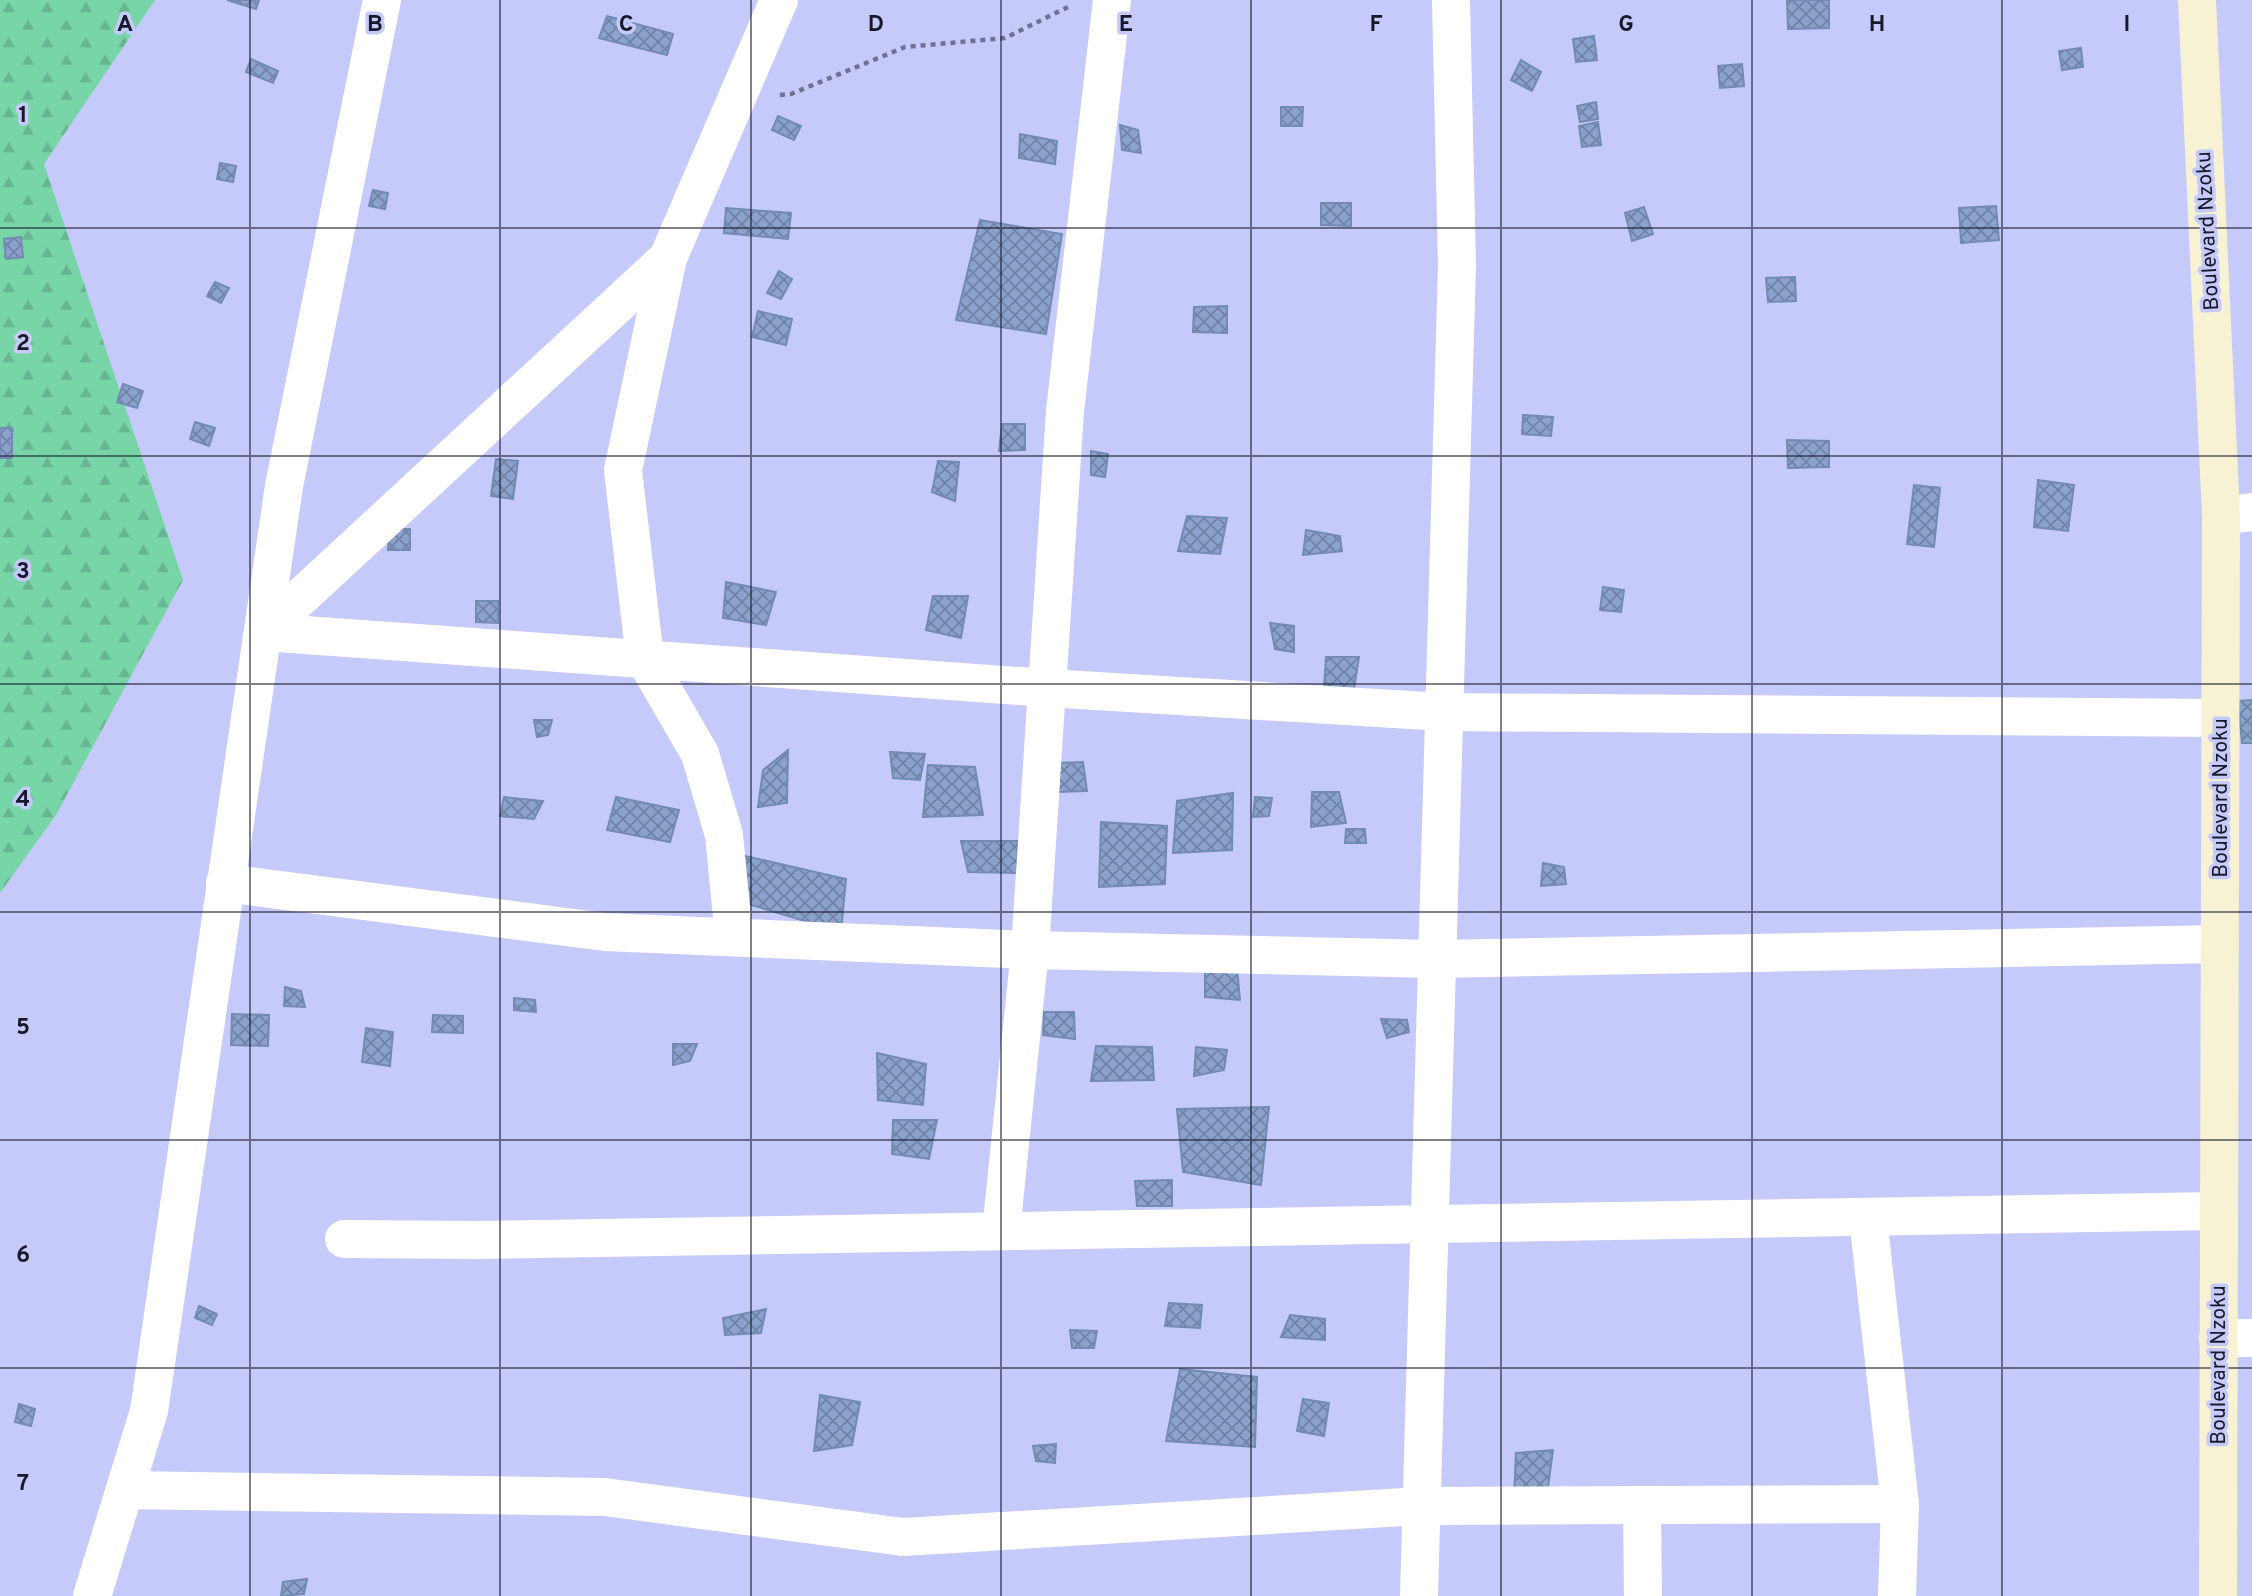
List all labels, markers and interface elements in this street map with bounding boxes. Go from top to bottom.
text: A [117,11,133,40]
text: B [367,11,383,40]
text: C [619,11,633,40]
text: D [868,11,884,40]
text: E [1119,11,1133,40]
text: F [1369,11,1383,40]
text: G [1618,11,1634,40]
text: H [1869,11,1885,40]
text: I [2124,11,2130,40]
text: 1 [18,102,28,131]
street label: Boulevard Nzoku [2191,151,2226,311]
text: 2 [16,330,30,359]
text: 3 [16,558,30,587]
street label: Boulevard Nzoku [2208,718,2235,878]
text: 4 [16,786,30,815]
text: 5 [16,1014,30,1043]
text: 6 [16,1242,30,1271]
street label: Boulevard Nzoku [2206,1285,2233,1445]
text: 7 [17,1470,29,1499]

